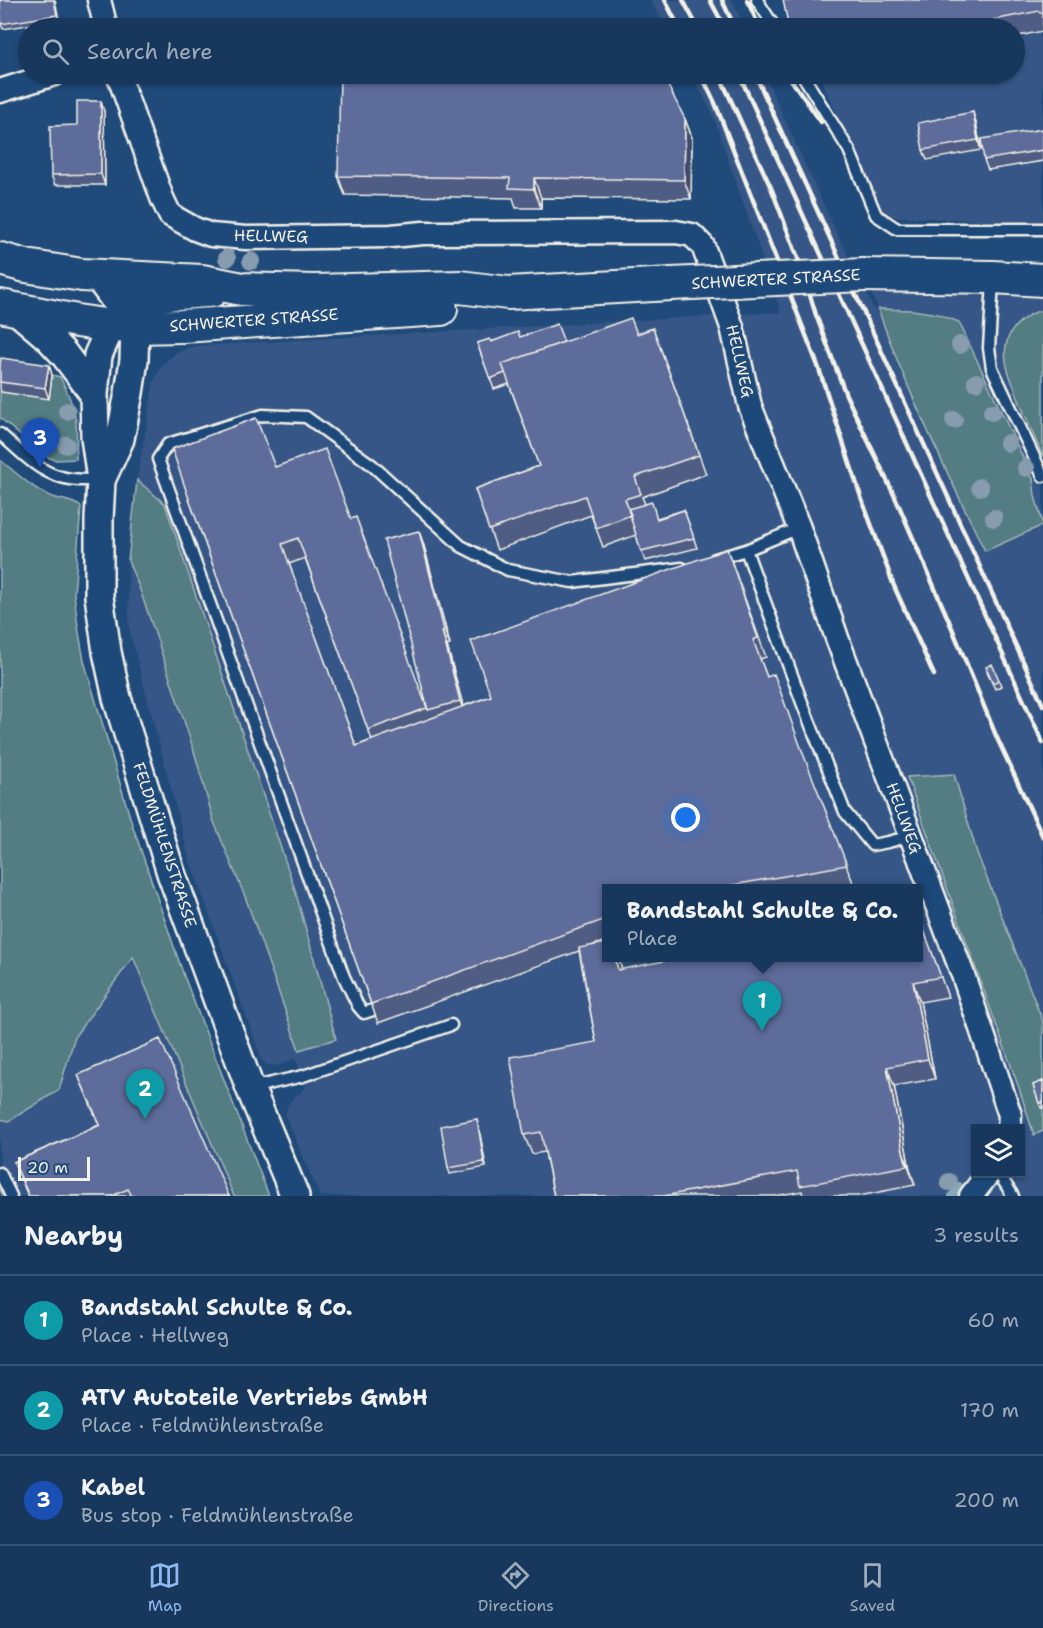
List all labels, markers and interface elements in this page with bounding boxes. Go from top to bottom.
search box [18,18,1025,84]
icon: search [39,35,72,68]
text: Search here [87,37,213,66]
street label: HELLWEG [234,225,308,247]
street label: SCHWERTER STRASSE [691,264,861,294]
street label: SCHWERTER STRASSE [169,304,339,336]
street label: HELLWEG [721,322,759,400]
pin: 3 [20,418,60,468]
street label: FELDMÜHLENSTRASSE [128,760,202,930]
street label: HELLWEG [881,780,927,856]
your location [671,803,700,832]
popup [602,884,923,962]
text: Bandstahl Schulte & Co. [627,896,898,925]
text: Place [627,925,678,951]
pin: 1 [742,982,782,1031]
pin: 2 [126,1070,164,1119]
map controls [971,1124,1025,1178]
button: layers [971,1124,1025,1178]
scale bar [18,1154,90,1182]
text: 20 m [27,1157,68,1178]
text: Nearby [24,1218,123,1253]
text: 3 results [933,1222,1019,1248]
text: Bandstahl Schulte & Co. [81,1293,353,1322]
text: 1 [39,1307,48,1333]
text: 60 m [967,1307,1019,1333]
text: Place · Hellweg [81,1322,229,1348]
text: ATV Autoteile Vertriebs GmbH [81,1383,428,1412]
text: 2 [37,1397,51,1423]
text: 170 m [960,1397,1019,1423]
text: Place · Feldmühlenstraße [81,1412,324,1438]
text: Kabel [81,1473,145,1502]
text: 3 [37,1487,51,1513]
text: 200 m [954,1487,1019,1513]
text: Bus stop · Feldmühlenstraße [81,1502,354,1528]
tab: Map [148,1559,182,1616]
tab: Directions [478,1559,554,1616]
tab: Saved [850,1559,895,1616]

